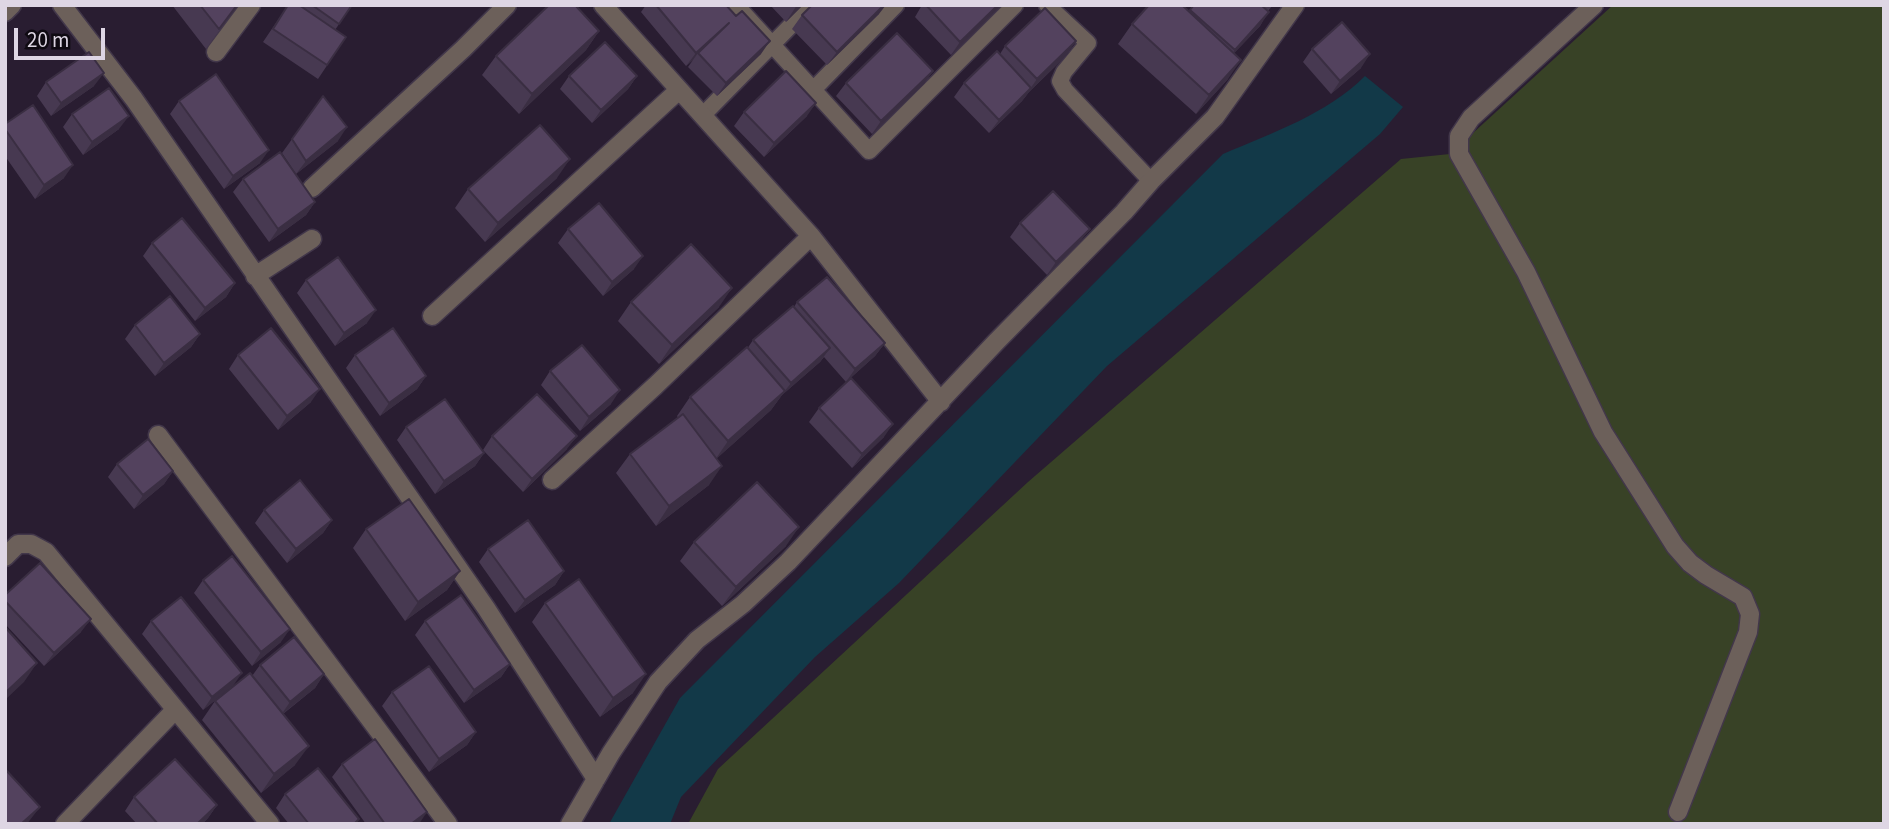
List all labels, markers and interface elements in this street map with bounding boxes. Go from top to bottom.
scale bar [18,14,108,58]
text: 20 m [27,25,69,55]

